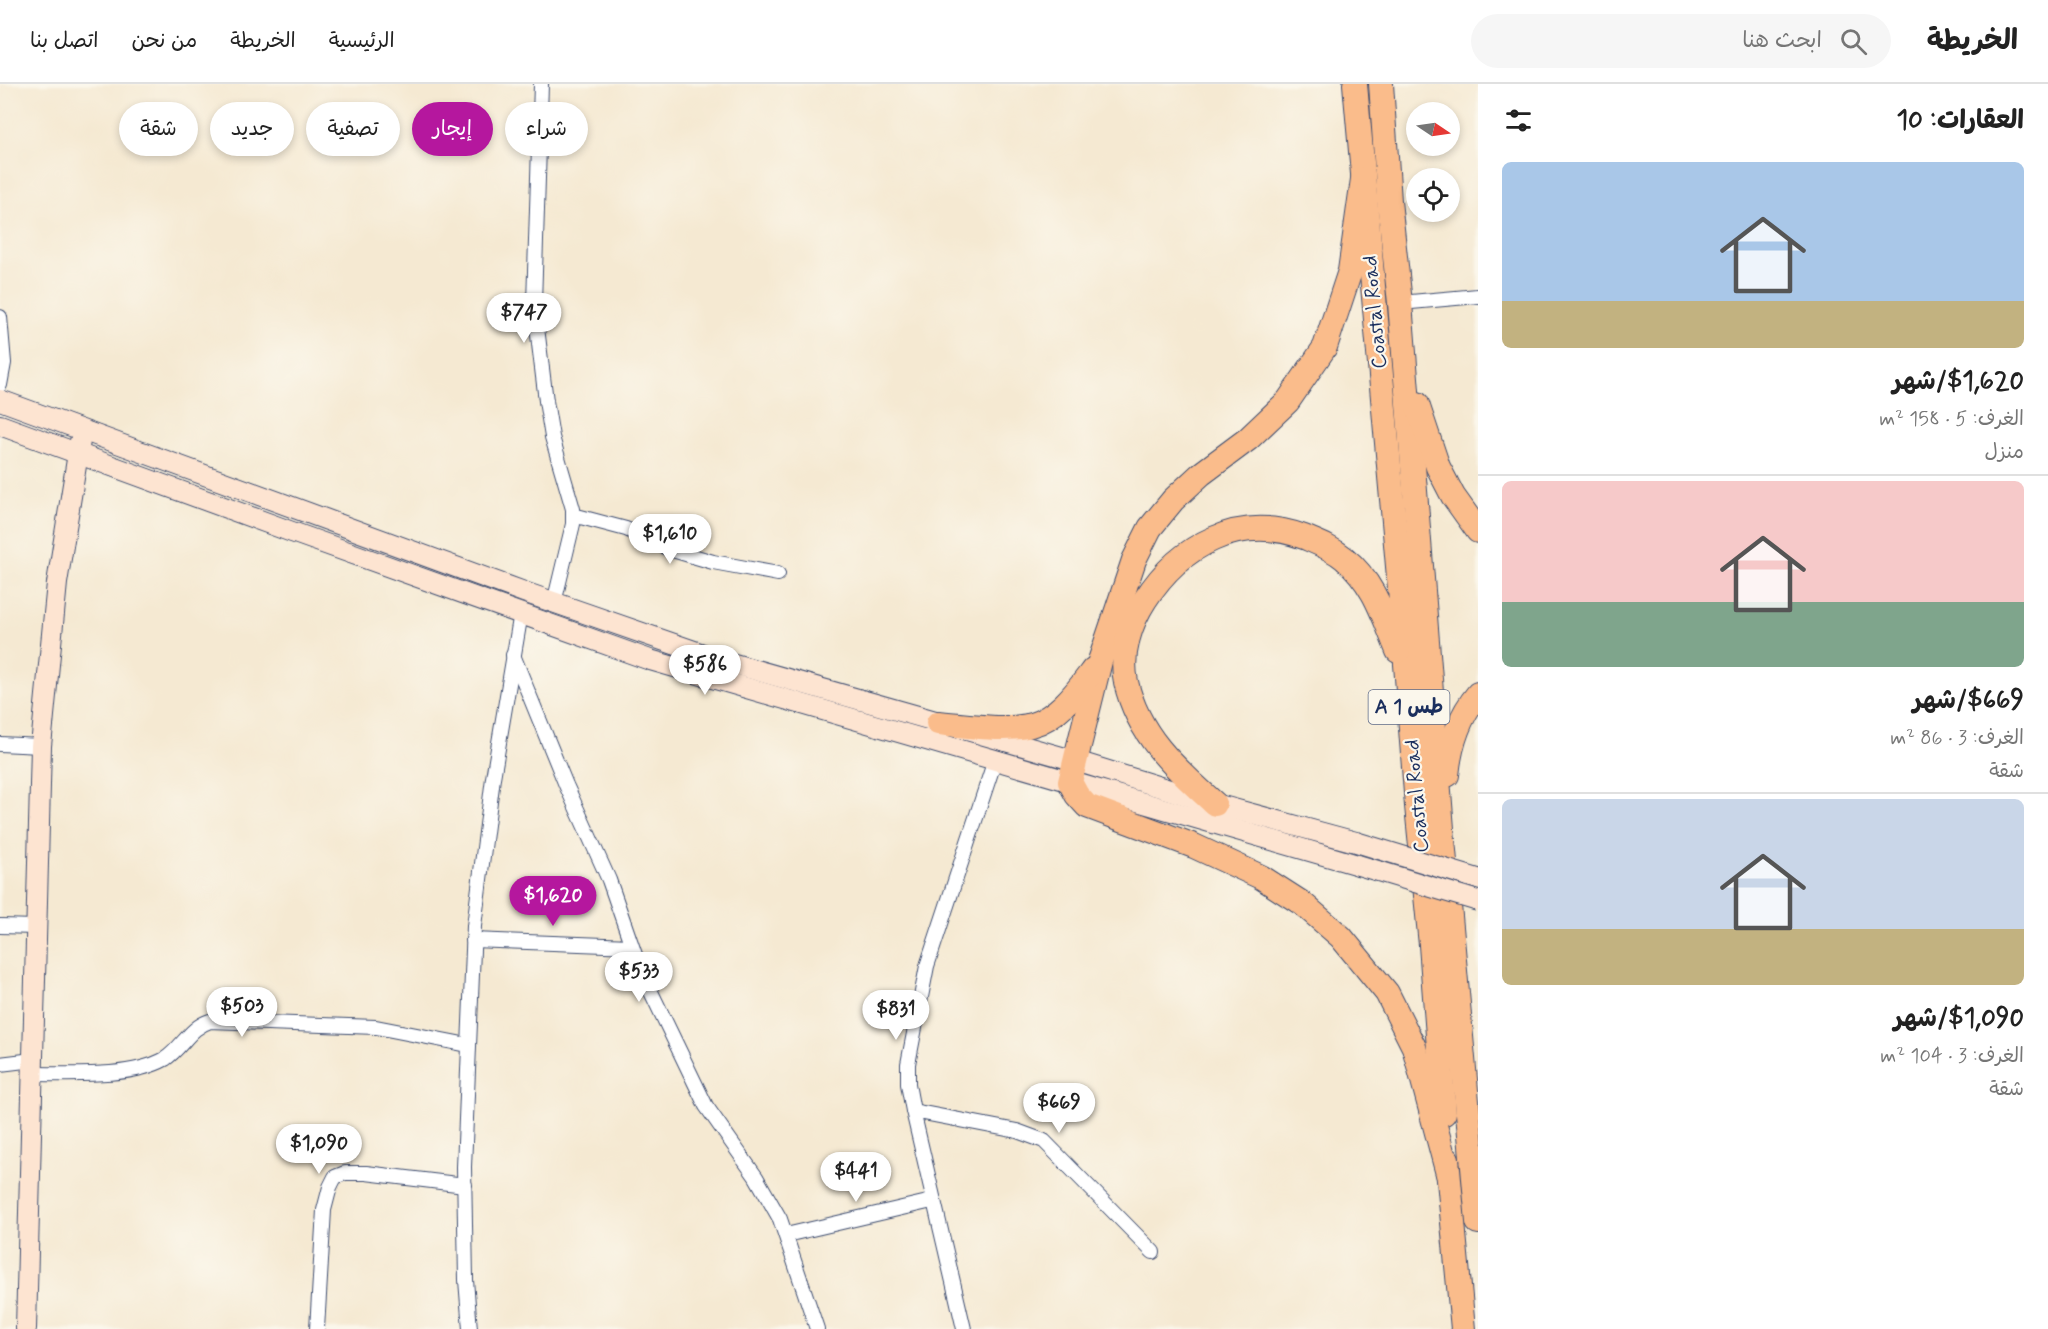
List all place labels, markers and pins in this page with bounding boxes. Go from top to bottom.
pin: $747 [488,293,560,344]
pin: $1,610 [621,514,719,565]
pin: $586 [669,645,741,696]
pin: $1,620 [504,876,602,927]
pin: $533 [603,952,675,1003]
pin: $503 [206,987,278,1038]
pin: $831 [860,990,932,1041]
pin: $669 [1023,1083,1095,1134]
pin: $1,090 [270,1124,368,1175]
pin: $441 [820,1152,892,1203]

